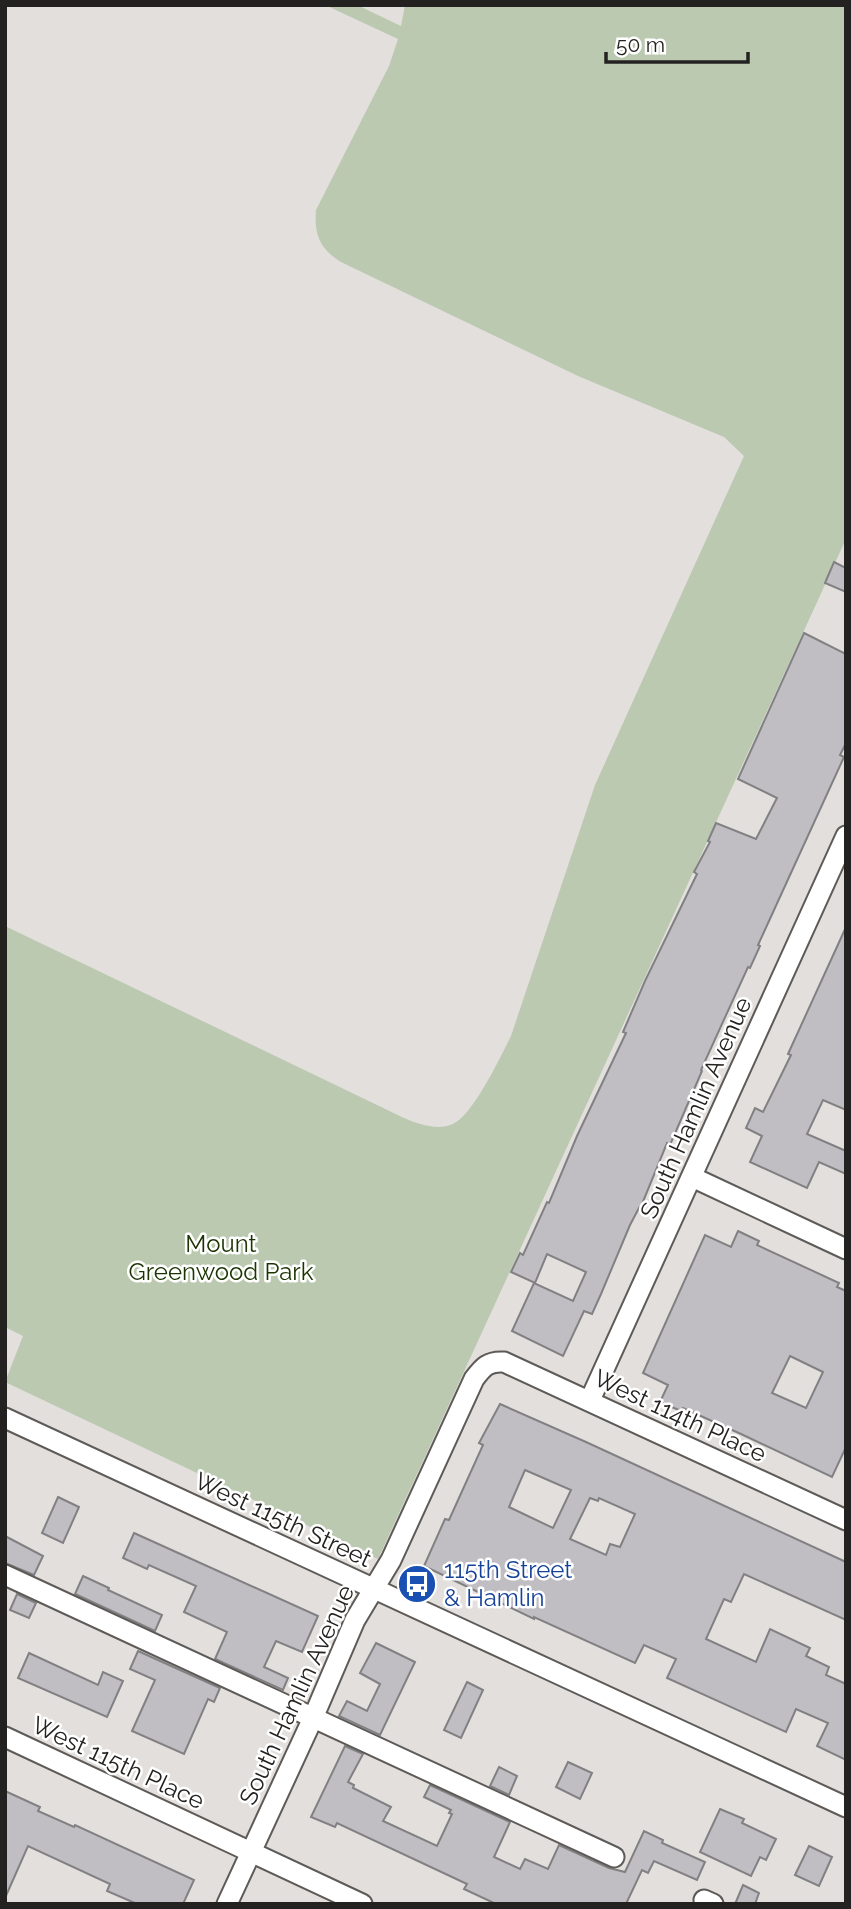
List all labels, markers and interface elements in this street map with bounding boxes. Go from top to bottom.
scale bar [606,21,748,65]
text: 50 m [616,32,665,57]
street label: South Hamlin Avenue [634,993,757,1223]
park label: Mount Greenwood Park [129,1229,314,1286]
street label: West 114th Place [589,1363,771,1468]
street label: West 115th Street [190,1466,376,1573]
place label: 115th Street & Hamlin [444,1555,572,1612]
bus stop icon: 115th Street & Hamlin [396,1563,438,1605]
street label: South Hamlin Avenue [233,1580,360,1809]
street label: West 115th Place [27,1710,209,1815]

